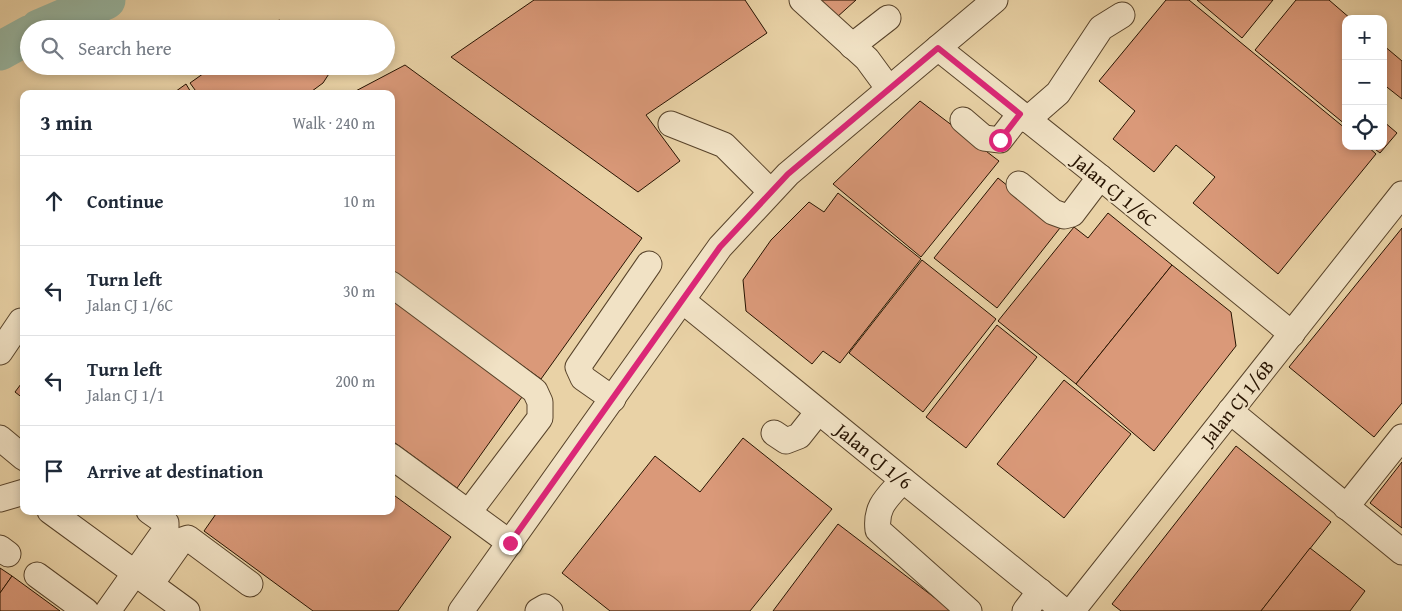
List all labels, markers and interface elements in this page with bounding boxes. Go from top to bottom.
map controls [1342,15,1387,150]
button: + [1342,15,1387,60]
search box [20,20,395,75]
icon: search [38,34,66,62]
text: Search here [78,34,172,62]
button: − [1342,60,1387,105]
button: locate [1342,105,1387,150]
text: 3 min [40,107,92,138]
text: Walk · 240 m [292,111,375,135]
route start [989,129,1012,152]
street label: Jalan CJ 1/6C [1065,146,1164,233]
icon: ahead [40,187,68,215]
text: Continue [87,187,164,215]
text: 10 m [343,189,375,213]
text: Turn left [87,265,162,293]
icon: left [40,277,68,305]
text: 30 m [343,279,375,303]
text: Jalan CJ 1/6C [87,293,173,317]
street label: Jalan CJ 1/6B [1193,353,1280,452]
text: Turn left [87,355,162,383]
icon: left [40,367,68,395]
text: 200 m [335,369,375,393]
text: Jalan CJ 1/1 [87,383,164,407]
street label: Jalan CJ 1/6 [828,415,919,496]
icon: arrive [40,457,68,485]
text: Arrive at destination [87,457,263,485]
route end [499,532,522,555]

